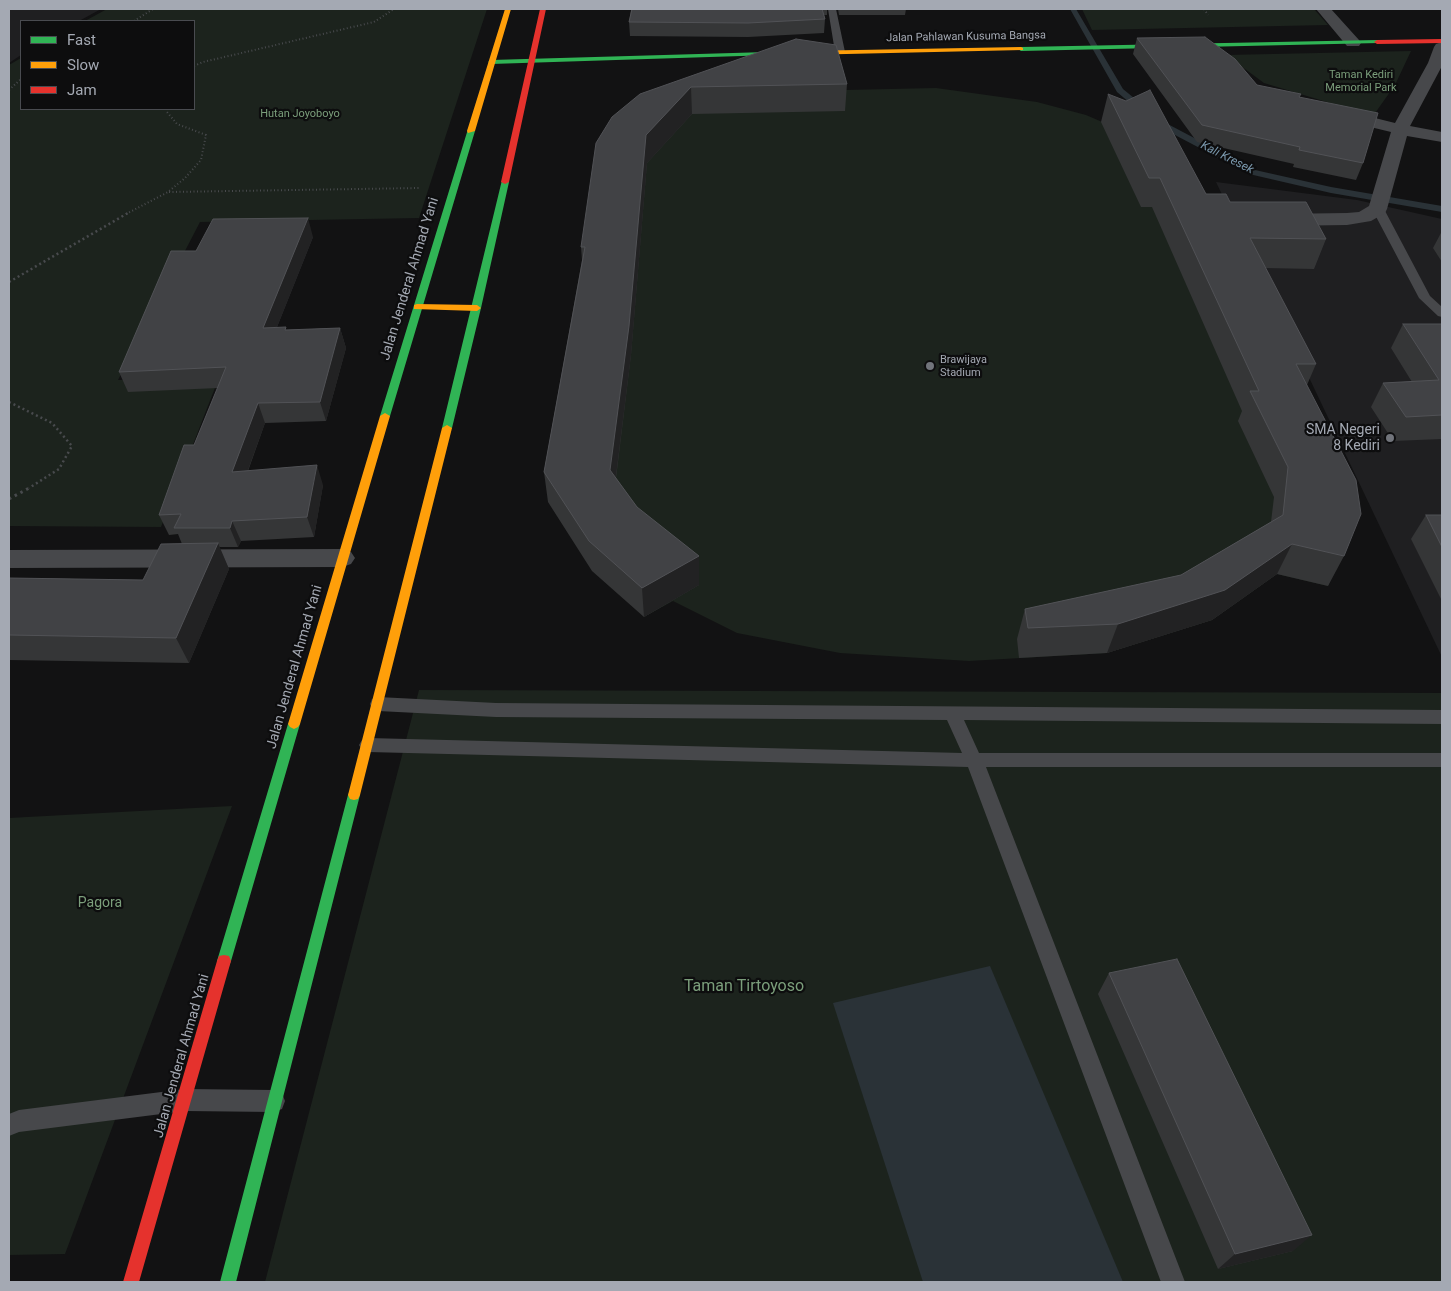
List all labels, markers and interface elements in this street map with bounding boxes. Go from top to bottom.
legend [20,20,195,110]
street label: Jalan Pahlawan Kusuma Bangsa [886,29,1046,45]
text: Fast [67,31,96,49]
text: Slow [67,56,99,74]
park label: Taman Kediri Memorial Park [1325,68,1397,94]
text: Jam [67,81,97,99]
park label: Hutan Joyoboyo [260,107,340,121]
water label: Kali Kresek [1198,139,1256,177]
street label: Jalan Jenderal Ahmad Yani [377,196,443,362]
place label: Brawijaya Stadium [940,353,987,379]
marker: Brawijaya Stadium [924,360,936,372]
place label: SMA Negeri 8 Kediri [1306,422,1380,454]
marker: SMA Negeri 8 Kediri [1384,432,1396,444]
street label: Jalan Jenderal Ahmad Yani [264,583,326,751]
park label: Pagora [78,895,122,911]
street label: Jalan Jenderal Ahmad Yani [151,972,213,1140]
park label: Taman Tirtoyoso [684,977,804,997]

